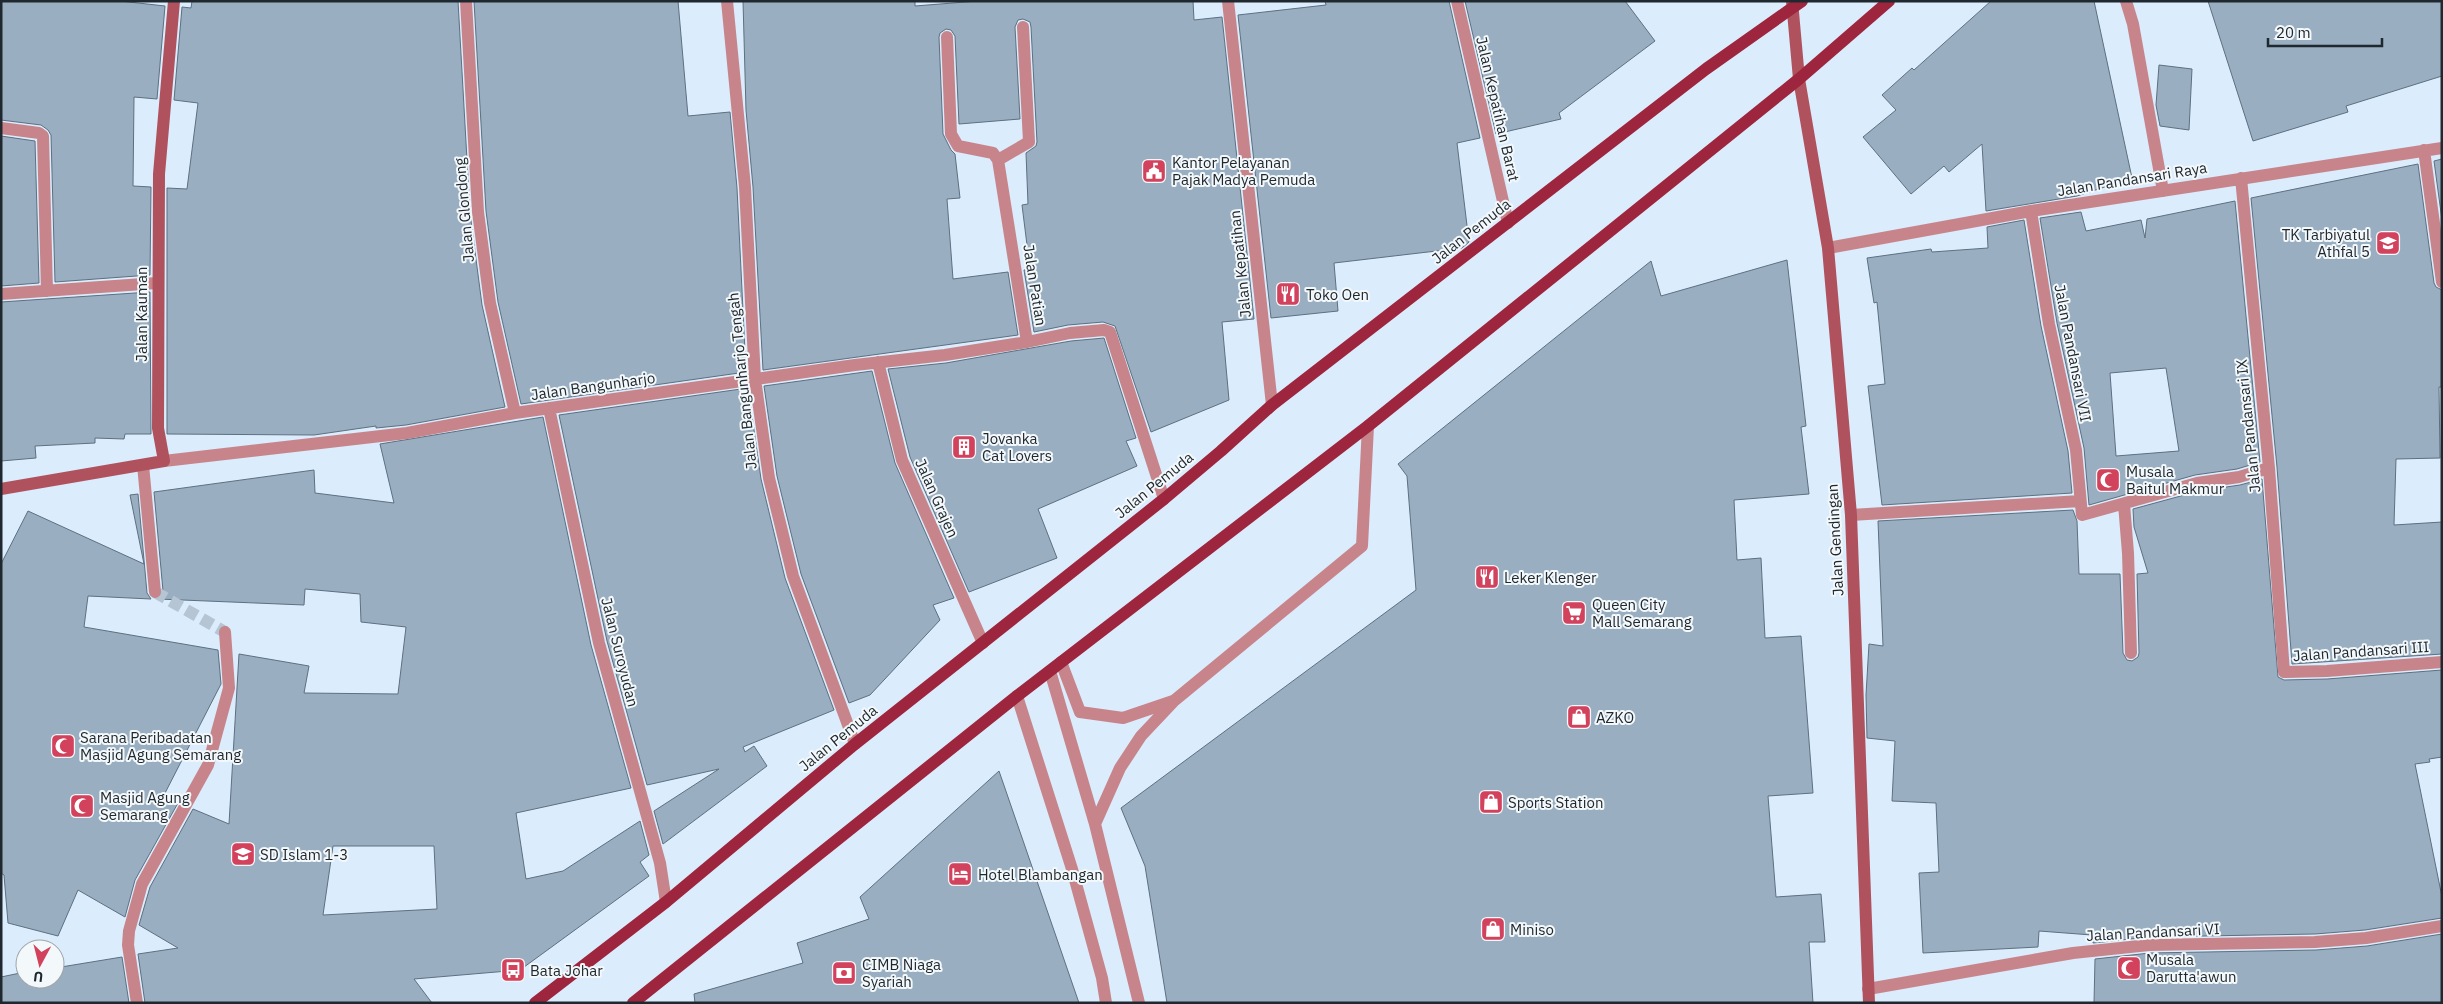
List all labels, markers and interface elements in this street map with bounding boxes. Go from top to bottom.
scale bar [2268,15,2382,47]
text: 20 m [2276,23,2311,42]
street label: Jalan Kepatihan Barat [1472,35,1524,183]
place label: Kantor Pelayanan Pajak Madya Pemuda [1172,153,1315,189]
street label: Jalan Glondong [450,157,478,263]
public building icon: Kantor Pelayanan Pajak Madya Pemuda [1141,158,1167,184]
street label: Jalan Pandansari Raya [2056,158,2208,200]
street label: Jalan Pemuda [1428,194,1514,268]
street label: Jalan Kepatihan [1225,209,1255,319]
place label: TK Tarbiyatul Athfal 5 [2282,225,2370,261]
school or university icon: TK Tarbiyatul Athfal 5 [2375,230,2401,256]
street label: Jalan Patian [1019,243,1051,327]
street label: Jalan Kauman [132,266,151,362]
restaurant icon: Toko Oen [1275,281,1301,307]
street label: Jalan Pandansari VII [2050,283,2096,423]
place label: Toko Oen [1306,285,1369,304]
street label: Jalan Bangunharjo Tengah [723,292,761,470]
street label: Jalan Pandansari IX [2232,358,2264,494]
street label: Jalan Bangunharjo [530,368,656,404]
place label: Jovanka Cat Lovers [982,429,1052,465]
building icon: Jovanka Cat Lovers [951,434,977,460]
street label: Jalan Pemuda [1111,448,1197,522]
street label: Jalan Grajen [911,456,963,540]
place label: Musala Baitul Makmur [2126,462,2225,498]
mosque icon: Musala Baitul Makmur [2095,467,2121,493]
street label: Jalan Gendingan [1823,483,1847,597]
restaurant icon: Leker Klenger [1474,564,1500,590]
place label: Leker Klenger [1504,568,1597,587]
street label: Jalan Suroyudan [597,595,643,709]
place label: Queen City Mall Semarang [1592,595,1692,631]
supermarket icon: Queen City Mall Semarang [1561,600,1587,626]
street label: Jalan Pandansari III [2292,637,2430,665]
street label: Jalan Pemuda [795,701,881,775]
shop icon: AZKO [1566,704,1592,730]
place label: AZKO [1596,708,1634,727]
place label: Sarana Peribadatan Masjid Agung Semarang [80,728,241,764]
mosque icon: Sarana Peribadatan Masjid Agung Semarang [50,733,76,759]
place label: Masjid Agung Semarang [100,788,190,824]
shop icon: Sports Station [1478,789,1504,815]
mosque icon: Masjid Agung Semarang [69,793,95,819]
place label: Sports Station [1508,793,1603,812]
school or university icon: SD Islam 1-3 [230,841,256,867]
place label: SD Islam 1-3 [260,845,348,864]
hotel icon: Hotel Blambangan [947,861,973,887]
place label: Hotel Blambangan [978,865,1103,884]
shop icon: Miniso [1480,916,1506,942]
street label: Jalan Pandansari VI [2086,919,2220,945]
place label: Miniso [1510,920,1554,939]
north arrow [15,939,65,989]
place label: Musala Darutta'awun [2146,950,2236,986]
place label: CIMB Niaga Syariah [862,955,941,991]
mosque icon: Musala Darutta'awun [2116,955,2142,981]
bus stop icon: Bata Johar [500,957,526,983]
bank icon: CIMB Niaga Syariah [831,960,857,986]
place label: Bata Johar [530,961,603,980]
text: U [32,967,44,986]

